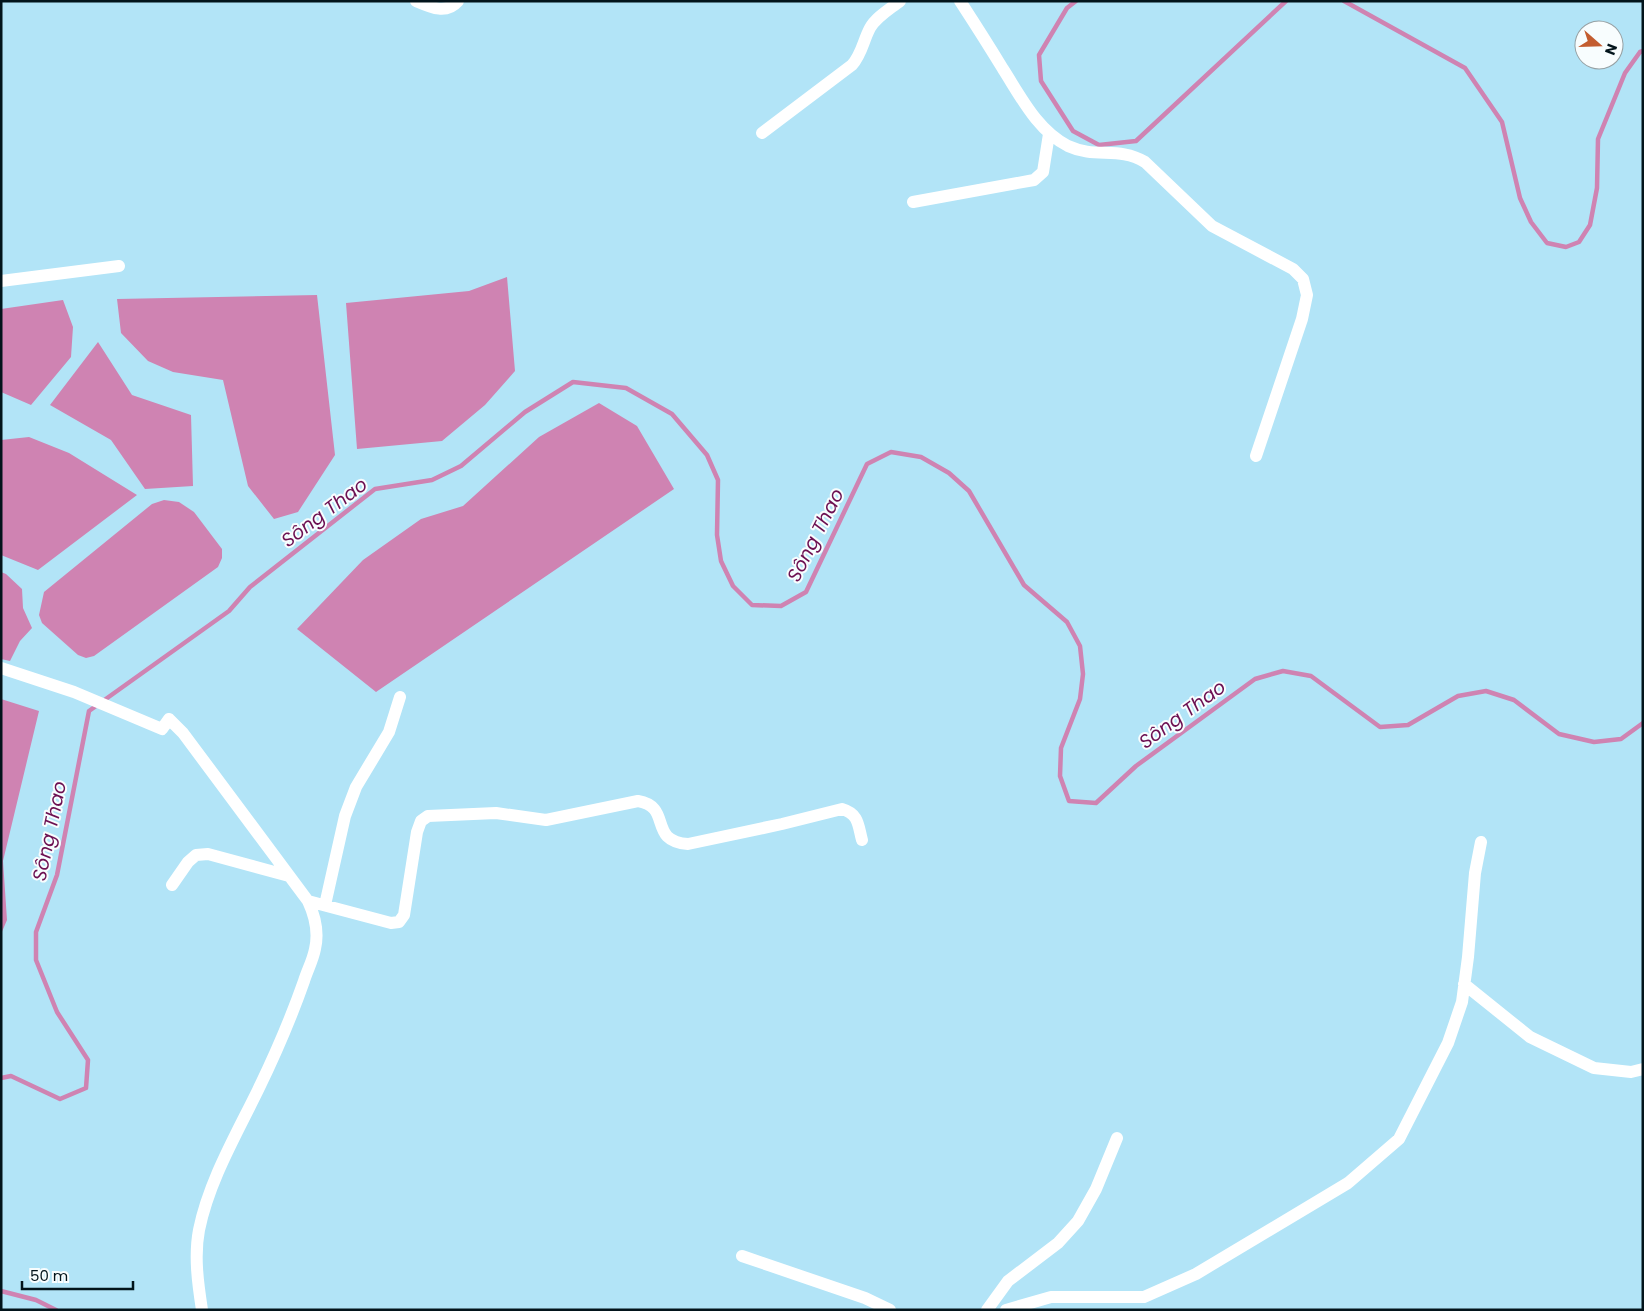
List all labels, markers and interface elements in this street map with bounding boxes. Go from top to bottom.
north arrow [1574,20,1624,70]
text: N [1600,41,1622,58]
water label: Sông Thao [276,471,373,554]
water label: Sông Thao [780,484,850,586]
water label: Sông Thao [1133,674,1231,755]
water label: Sông Thao [26,779,73,883]
scale bar [22,1258,134,1290]
text: 50 m [30,1265,68,1286]

